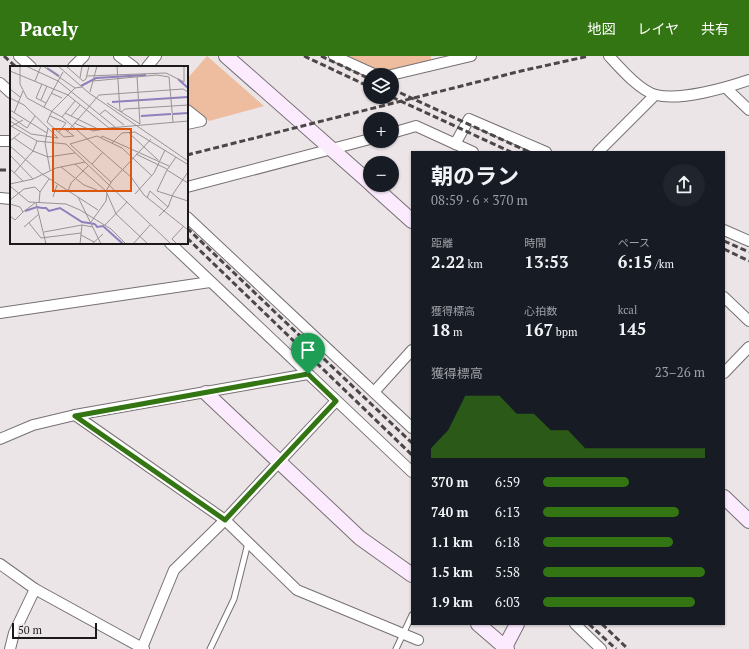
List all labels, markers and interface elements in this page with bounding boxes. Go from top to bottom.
text: Pacely [20,16,78,41]
text: 地図 [587,19,615,38]
text: レイヤ [637,19,679,38]
text: 共有 [701,19,729,38]
inset map [10,66,188,244]
map controls [363,68,399,192]
button: layers [363,68,399,104]
button: + [363,112,399,148]
button: − [363,156,399,192]
text: 朝のラン [431,161,519,190]
button: share [663,164,705,206]
text: 08:59 · 6 × 370 m [431,191,528,209]
text: 距離 [431,236,453,250]
text: 時間 [524,236,546,250]
text: ペース [618,236,650,250]
text: 2.22 [431,250,465,273]
text: 13:53 [524,250,569,273]
text: 6:15 [618,250,652,273]
text: km [465,257,483,271]
text: /km [652,257,674,271]
text: kcal [618,303,637,317]
text: 獲得標高 [431,304,475,318]
text: 心拍数 [524,304,557,318]
text: 145 [618,317,646,340]
text: 18 [431,318,450,341]
text: 167 [524,318,553,341]
text: m [450,325,462,339]
text: bpm [553,325,578,339]
pin [291,333,325,374]
icon: arrive [297,339,319,361]
text: 23–26 m [655,363,705,381]
text: 獲得標高 [431,364,483,382]
text: 370 m [431,473,469,491]
text: 6:59 [495,473,520,491]
text: 740 m [431,503,469,521]
text: 6:13 [495,503,520,521]
text: 1.1 km [431,533,473,551]
text: 6:18 [495,533,520,551]
text: 1.5 km [431,563,473,581]
text: 5:58 [495,563,520,581]
text: 1.9 km [431,593,473,611]
text: 6:03 [495,593,520,611]
scale bar [12,621,97,640]
text: 50 m [18,623,42,637]

